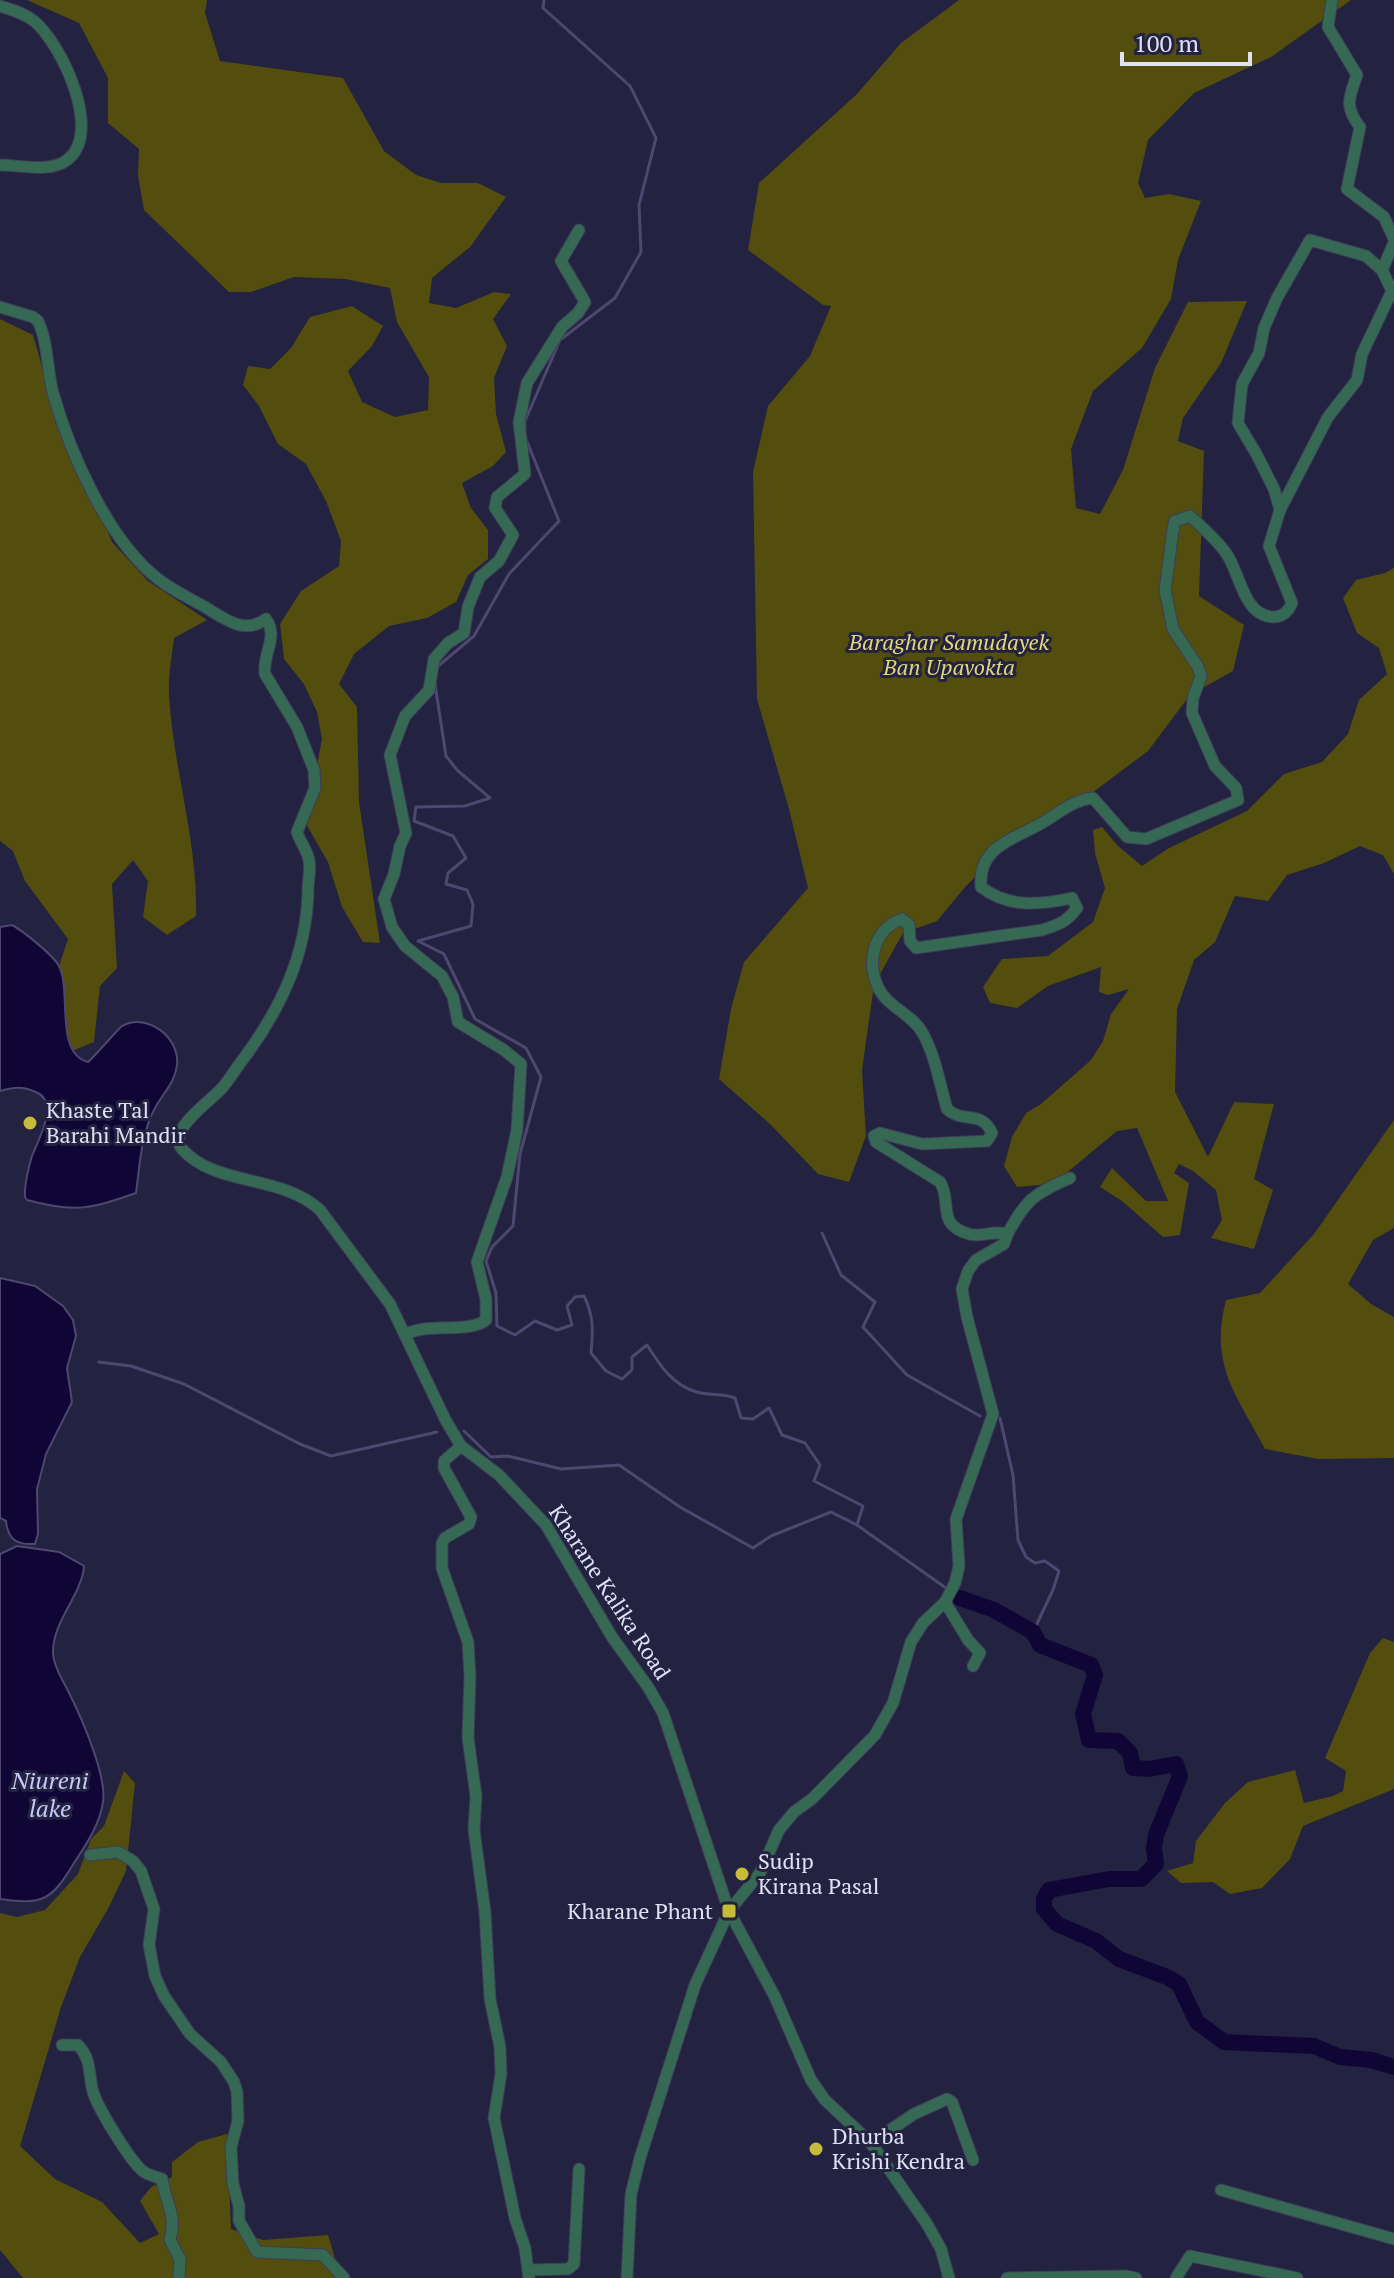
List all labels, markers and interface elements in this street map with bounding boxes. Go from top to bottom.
scale bar [1122,16,1250,66]
text: 100 m [1134,27,1199,59]
park label: Baraghar Samudayek Ban Upavokta [848,627,1050,681]
place label: Khaste Tal Barahi Mandir [46,1095,186,1149]
marker: Khaste Tal Barahi Mandir [21,1114,39,1132]
street label: Kharane Kalika Road [543,1499,678,1685]
water label: Niureni lake [10,1764,89,1824]
place label: Sudip Kirana Pasal [758,1846,879,1900]
marker: Sudip Kirana Pasal [733,1865,751,1883]
place label: Kharane Phant [567,1896,713,1925]
marker: Kharane Phant [720,1902,738,1920]
place label: Dhurba Krishi Kendra [832,2121,965,2175]
marker: Dhurba Krishi Kendra [807,2140,825,2158]

